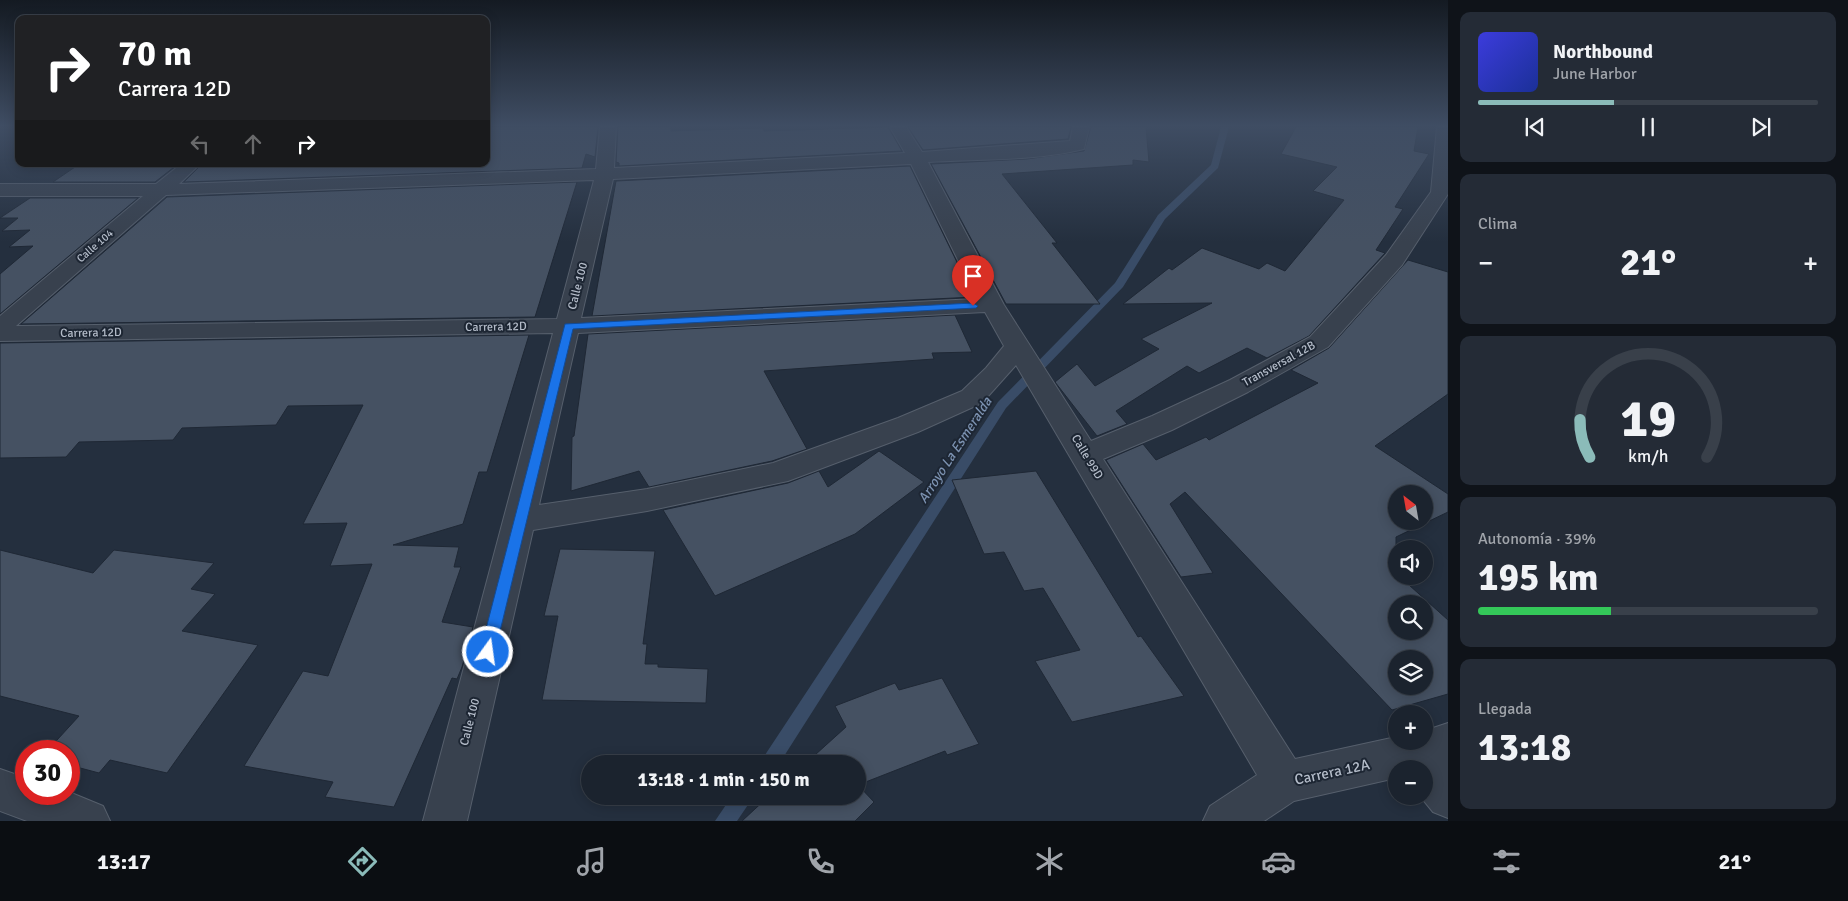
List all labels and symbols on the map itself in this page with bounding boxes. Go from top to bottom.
street label: Calle 104 [74,227,116,265]
pin [952,255,994,306]
street label: Calle 100 [565,261,591,311]
street label: Carrera 12D [465,319,527,335]
street label: Carrera 12D [60,325,122,341]
street label: Transversal 12B [1240,338,1318,390]
water label: Arroyo La Esmeralda [914,393,996,506]
street label: Calle 99D [1068,432,1106,482]
north arrow [1388,485,1432,530]
position arrow [461,625,513,677]
street label: Calle 100 [457,697,483,747]
speed limit sign: 30 [15,740,80,805]
street label: Carrera 12A [1293,755,1371,789]

